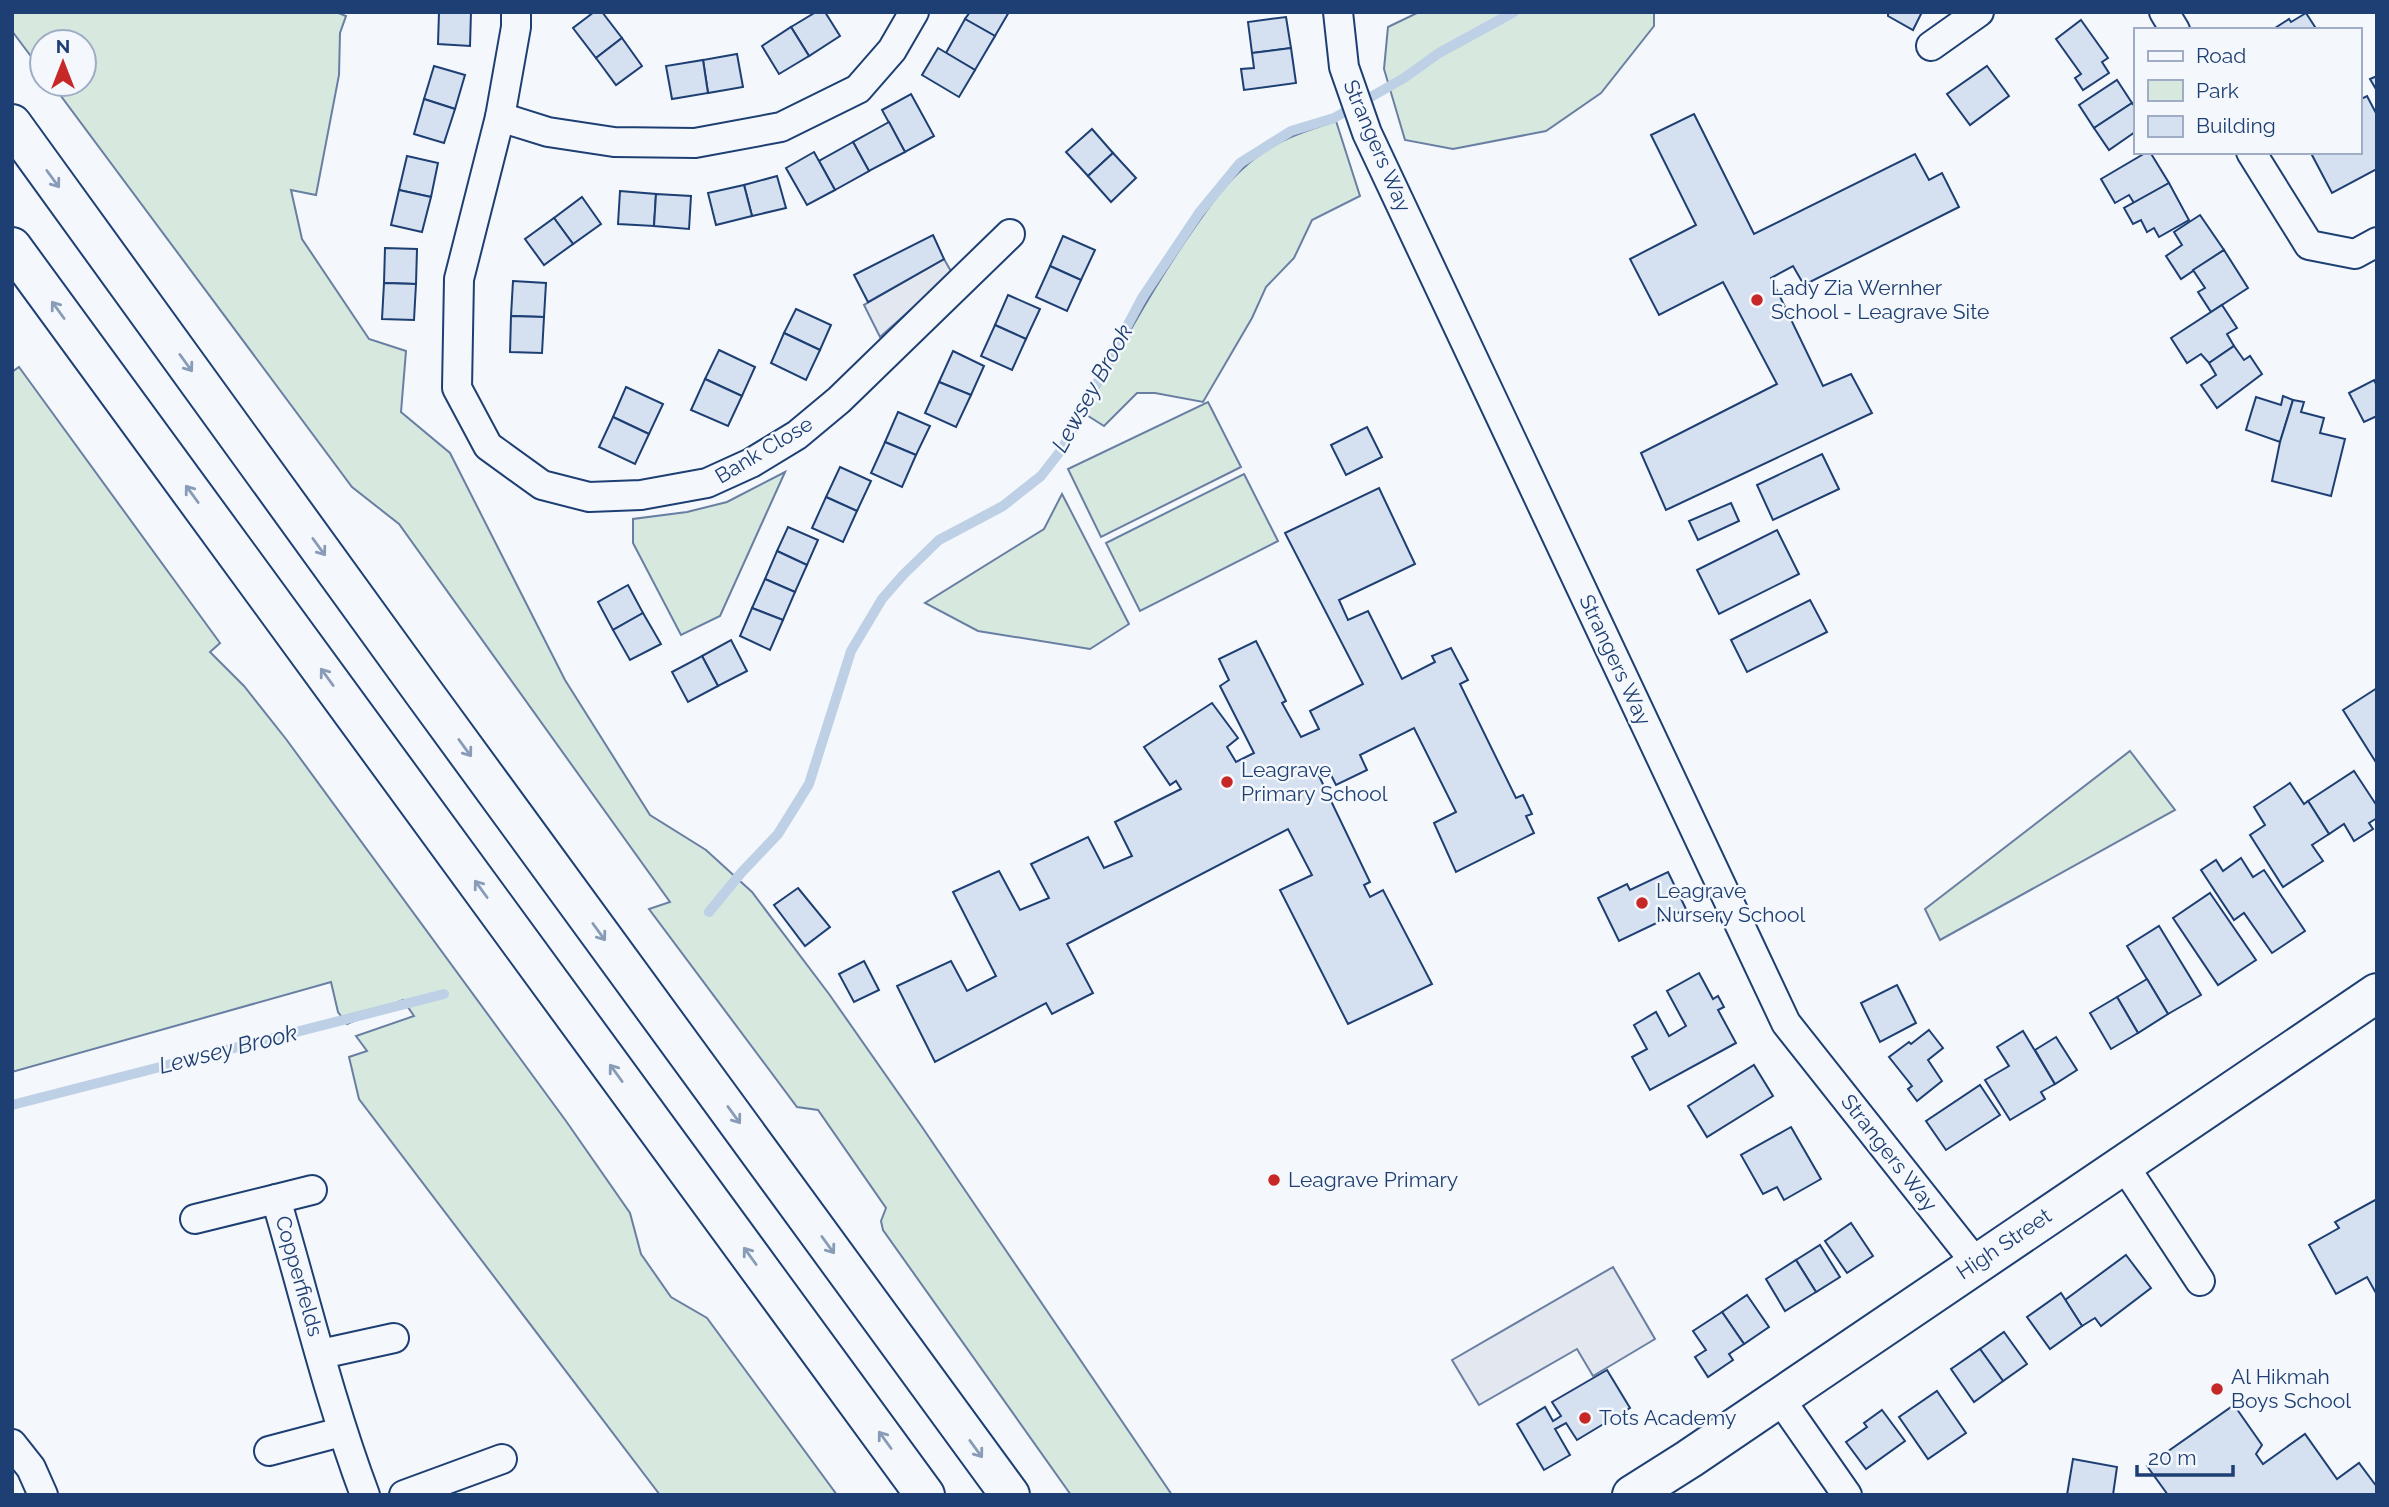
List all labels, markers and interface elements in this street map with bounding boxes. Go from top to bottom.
north arrow [28,28,98,98]
legend [2134,28,2361,154]
text: N [56,35,70,57]
text: Road [2196,43,2246,68]
street label: Strangers Way [1338,76,1417,216]
text: Park [2196,78,2239,103]
text: Building [2196,113,2276,138]
one-way arrow [45,169,60,188]
place label: Lady Zia Wernher School - Leagrave Site [1771,275,1989,324]
marker: Lady Zia Wernher School - Leagrave Site [1749,292,1765,308]
one-way arrow [51,301,65,320]
water label: Lewsey Brook [1045,319,1138,456]
one-way arrow [179,353,193,372]
street label: Bank Close [710,411,817,488]
one-way arrow [185,485,200,504]
one-way arrow [312,537,326,556]
street label: Strangers Way [1574,590,1657,729]
one-way arrow [319,669,334,687]
one-way arrow [457,738,472,757]
place label: Leagrave Primary School [1241,757,1388,806]
marker: Leagrave Primary School [1219,774,1235,790]
place label: Leagrave Nursery School [1656,878,1806,927]
one-way arrow [474,880,489,899]
marker: Leagrave Nursery School [1634,895,1650,911]
one-way arrow [592,922,606,941]
water label: Lewsey Brook [156,1018,300,1079]
one-way arrow [609,1063,624,1082]
street label: Strangers Way [1836,1089,1943,1216]
one-way arrow [726,1106,741,1124]
place label: Leagrave Primary [1288,1167,1458,1192]
marker: Leagrave Primary [1266,1172,1282,1188]
street label: High Street [1952,1203,2056,1284]
street label: Copperfields [270,1213,329,1339]
one-way arrow [821,1235,835,1254]
one-way arrow [743,1247,757,1266]
place label: Al Hikmah Boys School [2231,1364,2351,1413]
marker: Al Hikmah Boys School [2209,1381,2225,1397]
place label: Tots Academy [1599,1405,1736,1430]
marker: Tots Academy [1577,1410,1593,1426]
one-way arrow [877,1431,892,1450]
scale bar [2137,1434,2233,1478]
one-way arrow [969,1439,984,1458]
text: 20 m [2148,1445,2196,1470]

